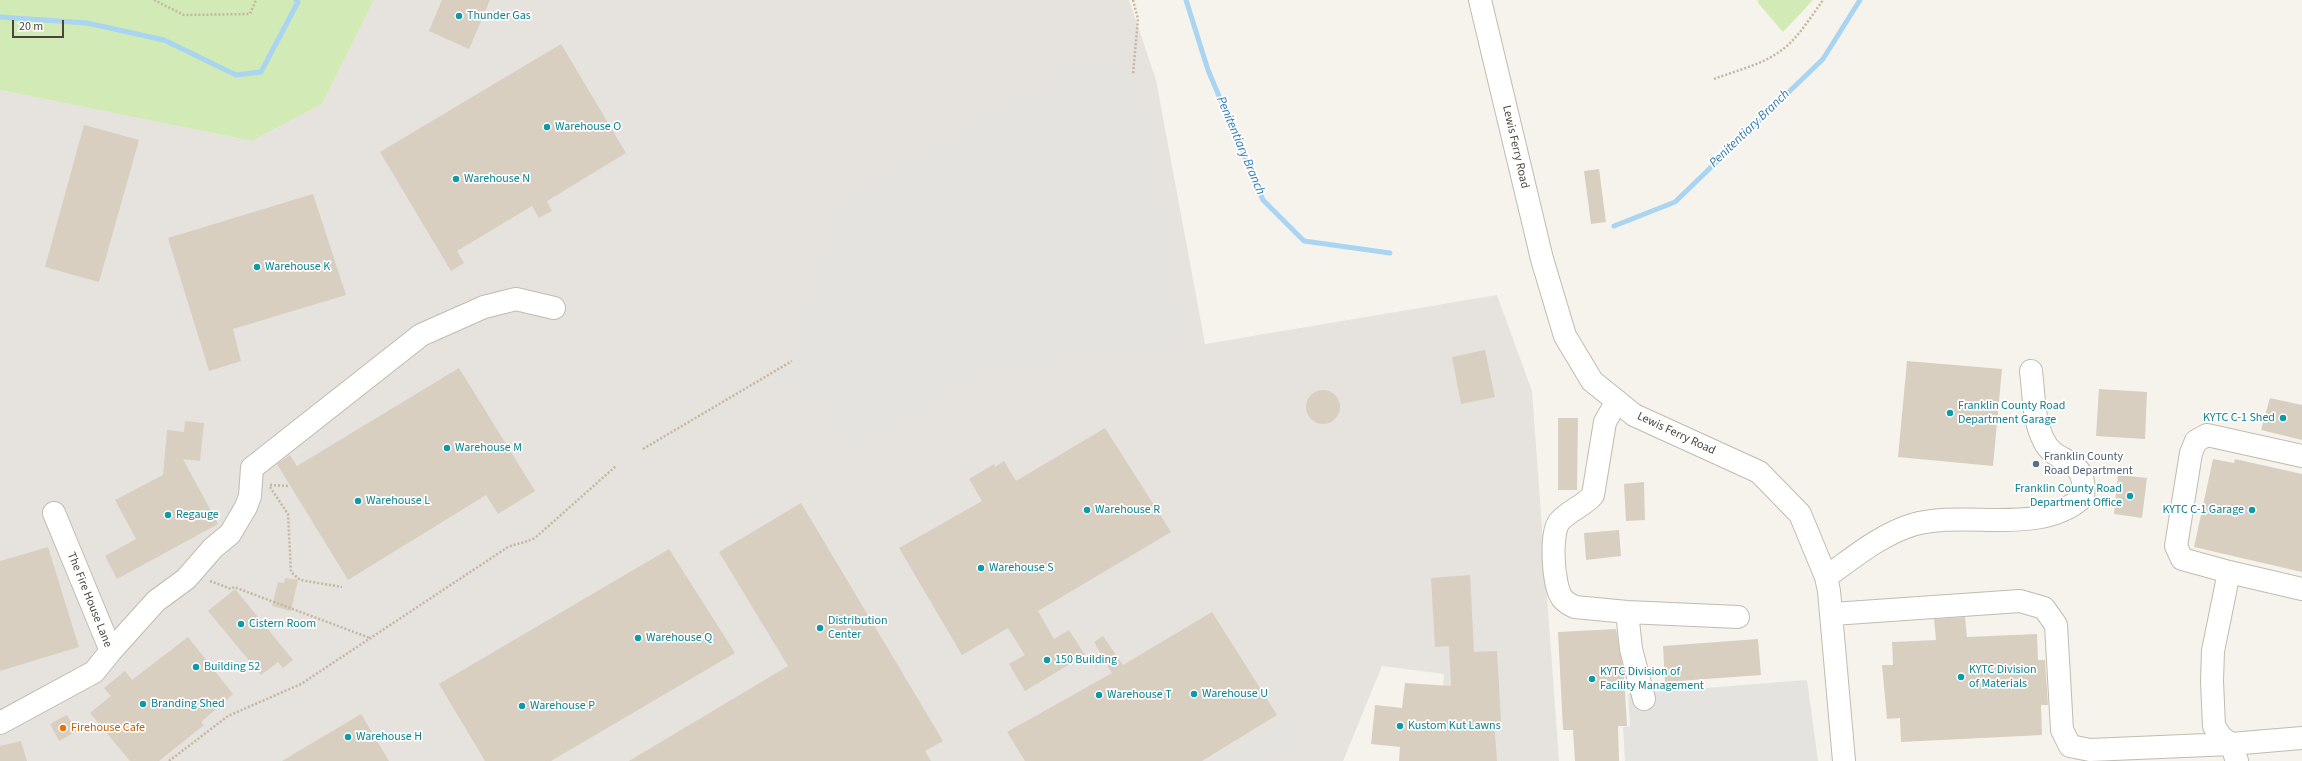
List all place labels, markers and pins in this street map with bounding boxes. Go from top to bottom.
place label: Thunder Gas [467,9,531,23]
marker: Thunder Gas [454,11,464,21]
place label: Warehouse O [555,120,621,134]
marker: Warehouse O [542,122,552,132]
place label: Warehouse N [464,172,530,186]
marker: Warehouse N [451,174,461,184]
place label: Warehouse K [265,260,330,274]
marker: Warehouse K [252,262,262,272]
place label: Franklin County Road Department Garage [1958,399,2065,427]
marker: Franklin County Road Department Garage [1945,408,1955,418]
place label: KYTC C-1 Shed [2203,411,2275,425]
marker: KYTC C-1 Shed [2278,413,2288,423]
place label: Warehouse M [455,441,522,455]
marker: Warehouse M [442,443,452,453]
place label: Franklin County Road Department [2044,450,2133,478]
marker: Franklin County Road Department [2031,459,2041,469]
place label: Franklin County Road Department Office [2015,482,2122,510]
marker: Franklin County Road Department Office [2125,491,2135,501]
place label: Warehouse L [366,494,430,508]
marker: Warehouse L [353,496,363,506]
place label: Warehouse R [1095,503,1160,517]
place label: KYTC C-1 Garage [2162,503,2244,517]
marker: Warehouse R [1082,505,1092,515]
marker: KYTC C-1 Garage [2247,505,2257,515]
place label: Regauge [176,508,219,522]
marker: Regauge [163,510,173,520]
place label: Warehouse S [989,561,1054,575]
marker: Warehouse S [976,563,986,573]
place label: Distribution Center [828,614,888,642]
place label: Cistern Room [249,617,316,631]
marker: Cistern Room [236,619,246,629]
marker: Distribution Center [815,623,825,633]
place label: Warehouse Q [646,631,712,645]
marker: Warehouse Q [633,633,643,643]
place label: 150 Building [1055,653,1117,667]
marker: 150 Building [1042,655,1052,665]
place label: Building 52 [204,660,260,674]
marker: Building 52 [191,662,201,672]
place label: KYTC Division of Materials [1969,663,2037,691]
place label: KYTC Division of Facility Management [1600,665,1704,693]
marker: KYTC Division of Materials [1956,672,1966,682]
marker: KYTC Division of Facility Management [1587,674,1597,684]
place label: Warehouse U [1202,687,1268,701]
place label: Warehouse T [1107,688,1172,702]
marker: Warehouse U [1189,689,1199,699]
marker: Warehouse T [1094,690,1104,700]
place label: Branding Shed [151,697,225,711]
marker: Branding Shed [138,699,148,709]
place label: Warehouse P [530,699,595,713]
marker: Warehouse P [517,701,527,711]
place label: Kustom Kut Lawns [1408,719,1501,733]
place label: Firehouse Cafe [71,721,145,735]
marker: Kustom Kut Lawns [1395,721,1405,731]
marker: Firehouse Cafe [58,723,68,733]
place label: Warehouse H [356,730,422,744]
marker: Warehouse H [343,732,353,742]

